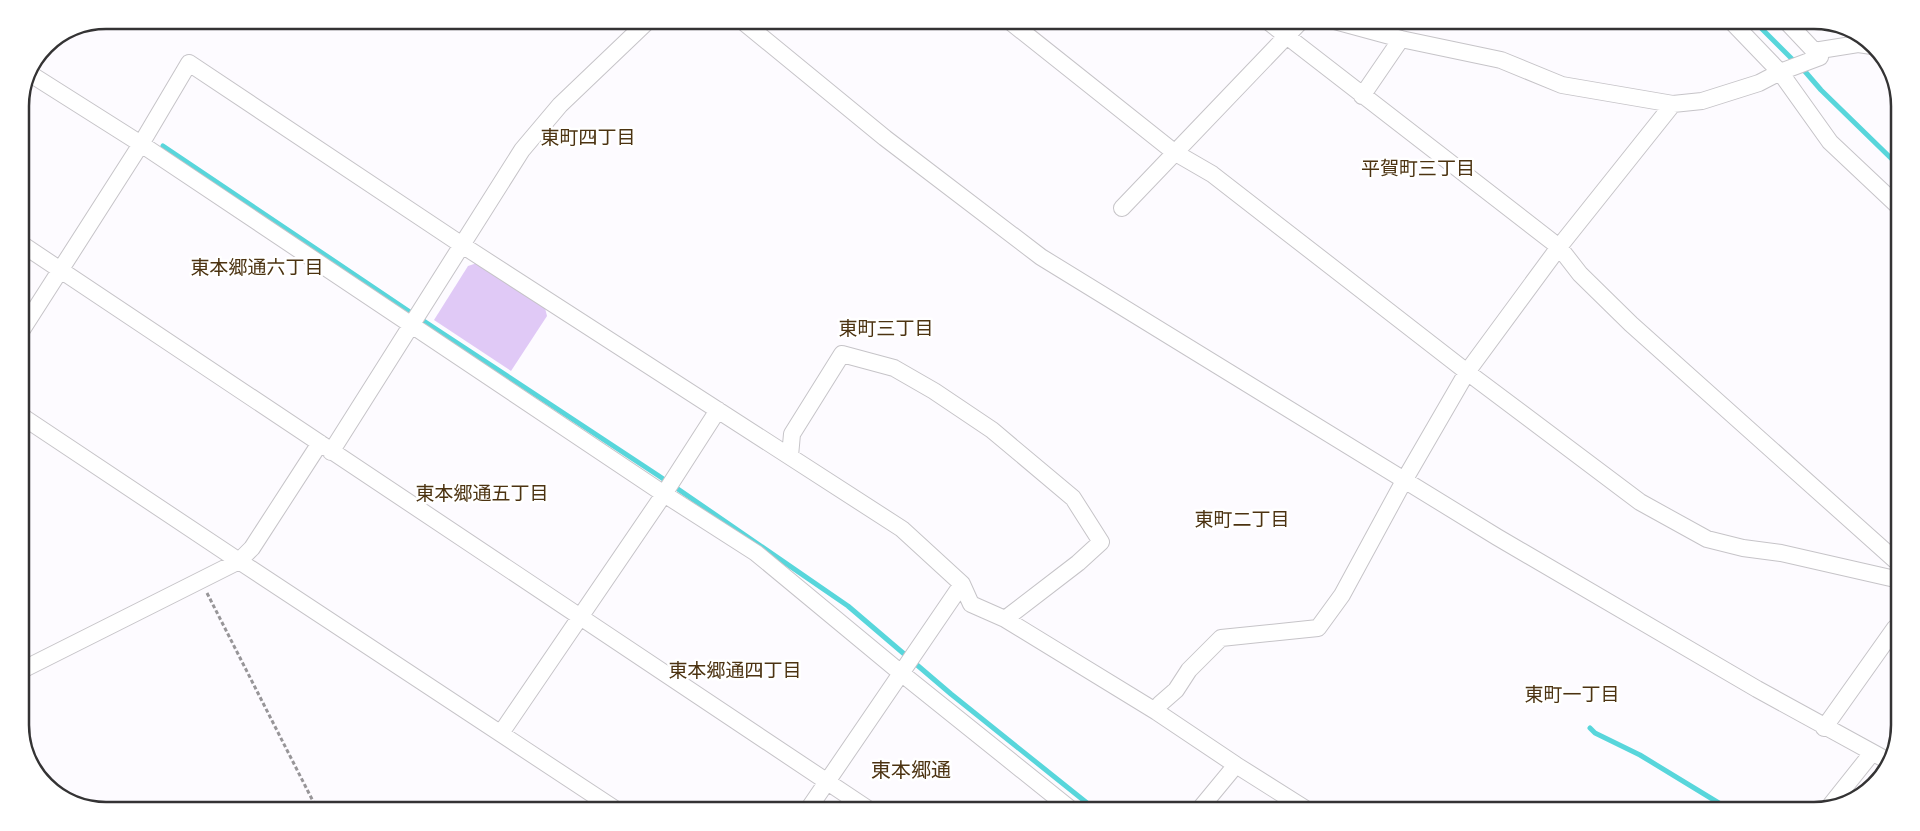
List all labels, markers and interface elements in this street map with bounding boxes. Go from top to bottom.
district label: 東町四丁目 [540,126,636,149]
district label: 平賀町三丁目 [1361,157,1475,180]
district label: 東本郷通六丁目 [190,256,324,279]
district label: 東町三丁目 [838,317,934,340]
district label: 東本郷通五丁目 [415,482,549,505]
district label: 東町二丁目 [1194,508,1290,531]
district label: 東本郷通四丁目 [668,659,802,682]
district label: 東町一丁目 [1524,683,1620,706]
district label: 東本郷通 [871,758,951,782]

